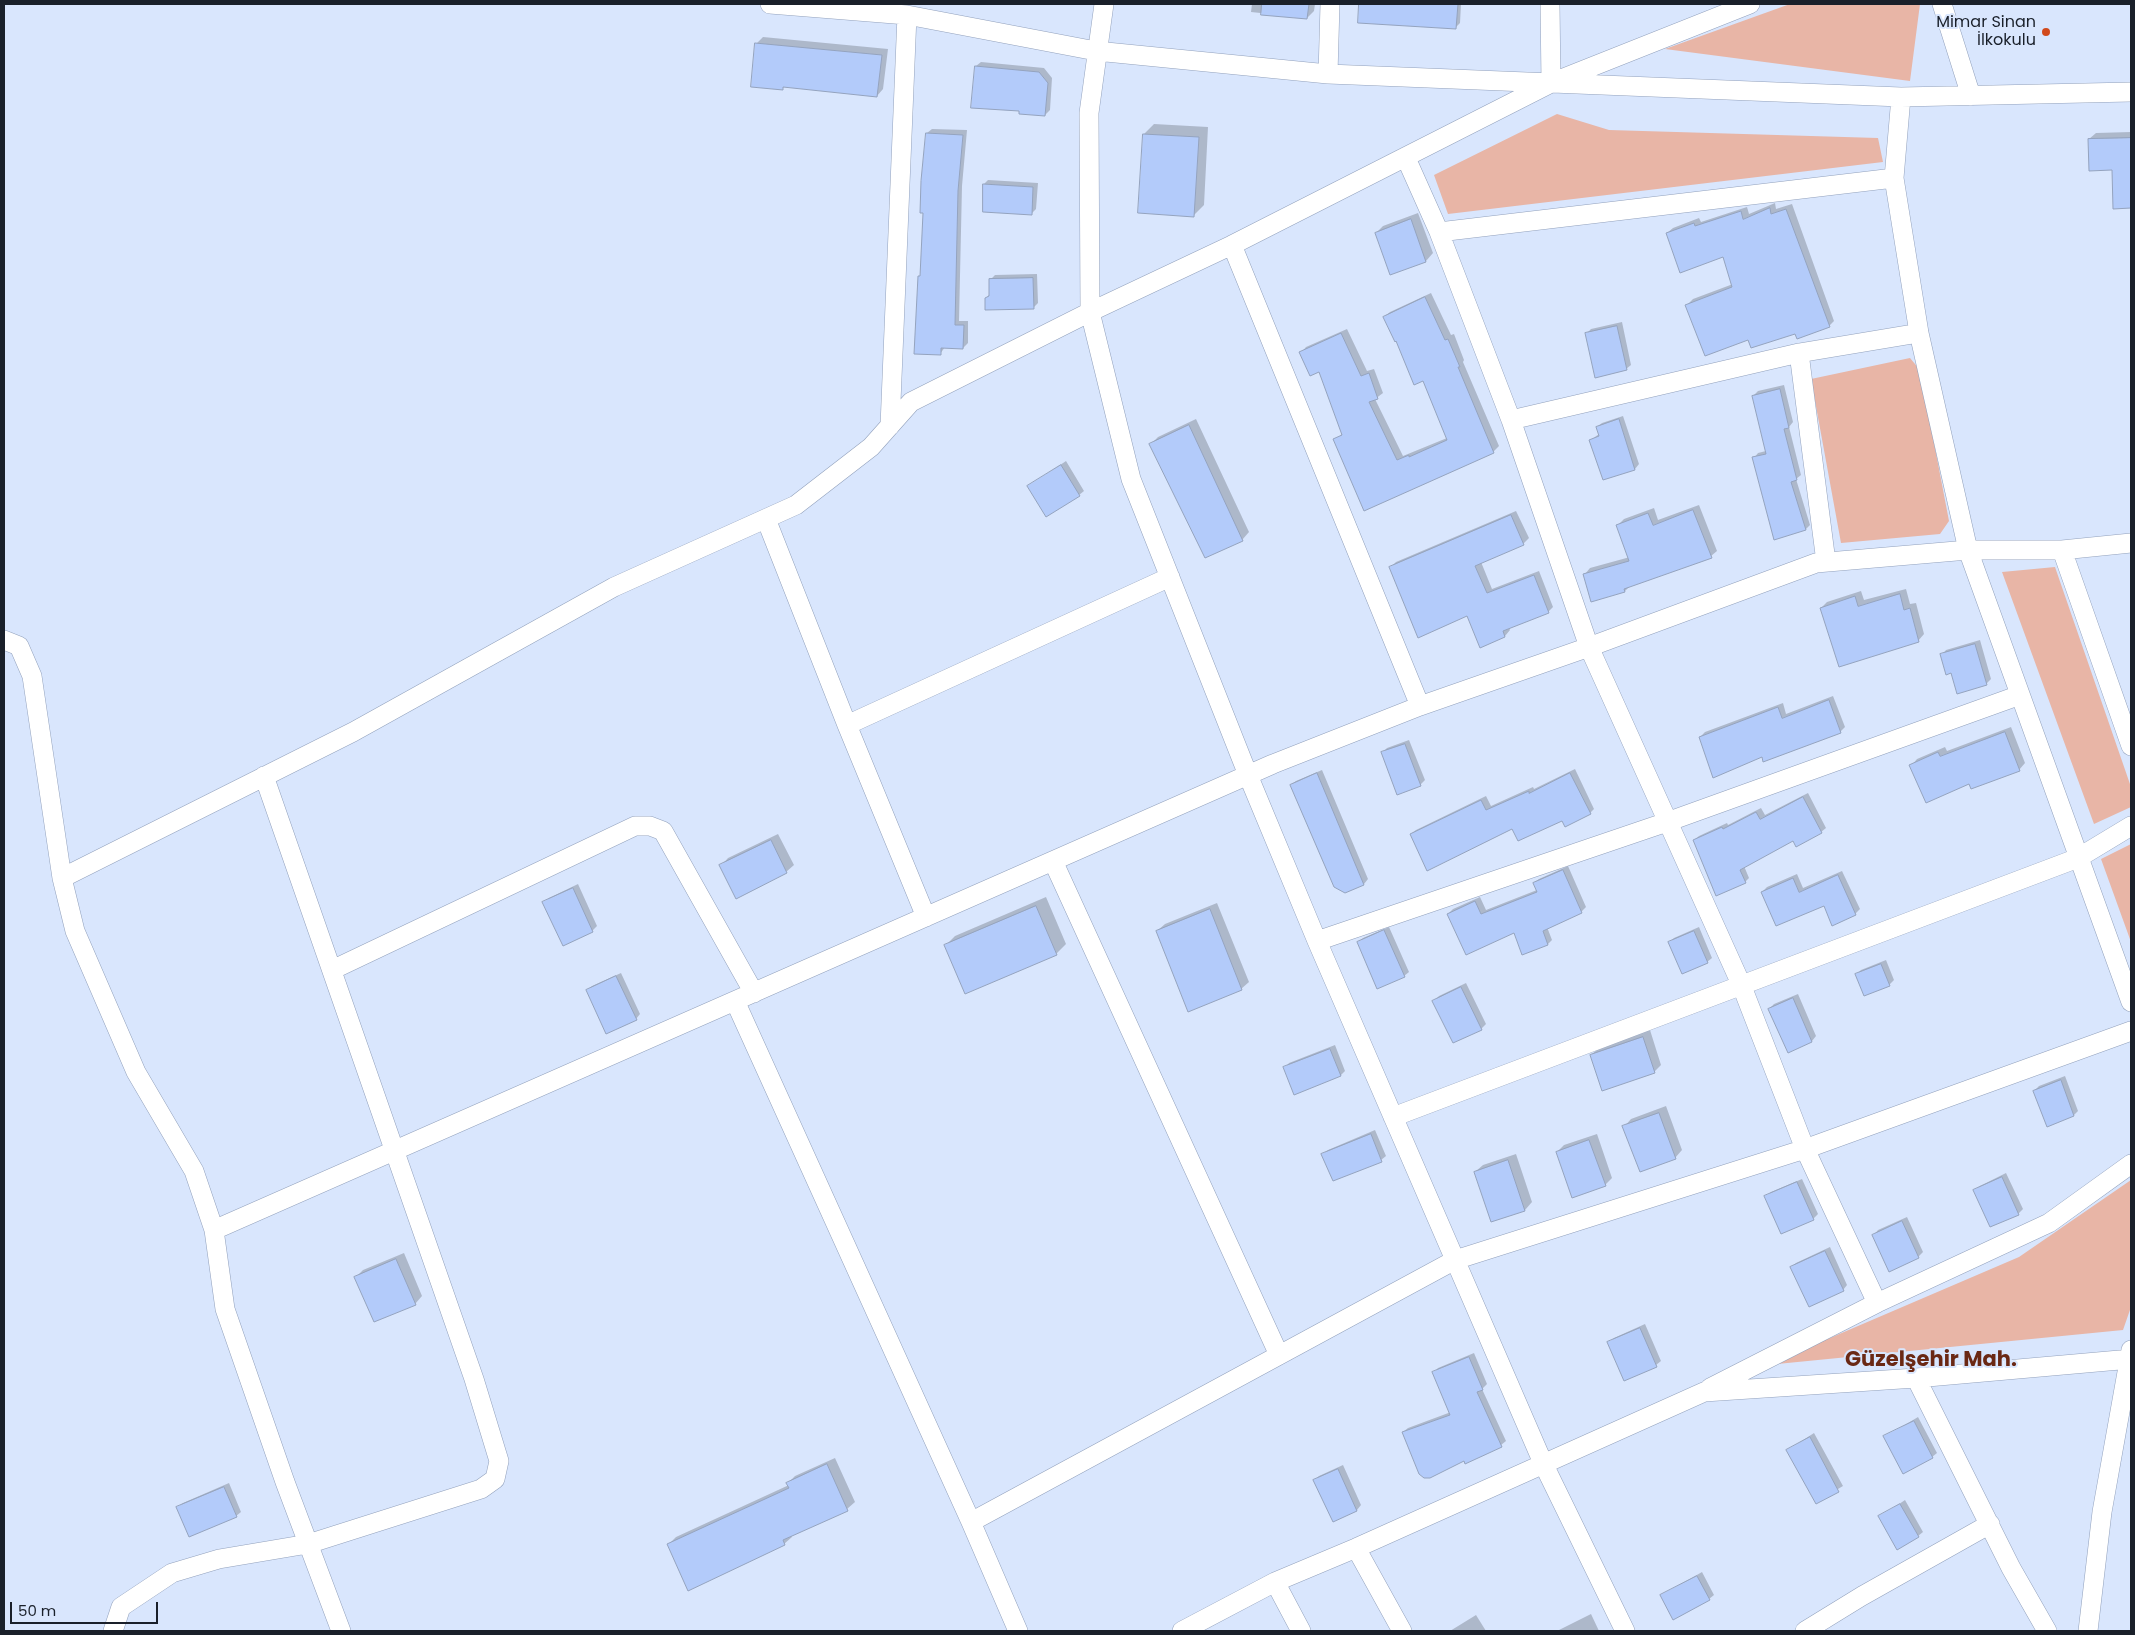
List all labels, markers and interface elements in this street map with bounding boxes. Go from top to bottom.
place label: Mimar Sinan İlkokulu [1936,13,2036,51]
marker: Mimar Sinan İlkokulu [2040,26,2052,38]
district label: Güzelşehir Mah. [1845,1348,2017,1374]
scale bar [12,1592,160,1624]
text: 50 m [18,1600,56,1621]

